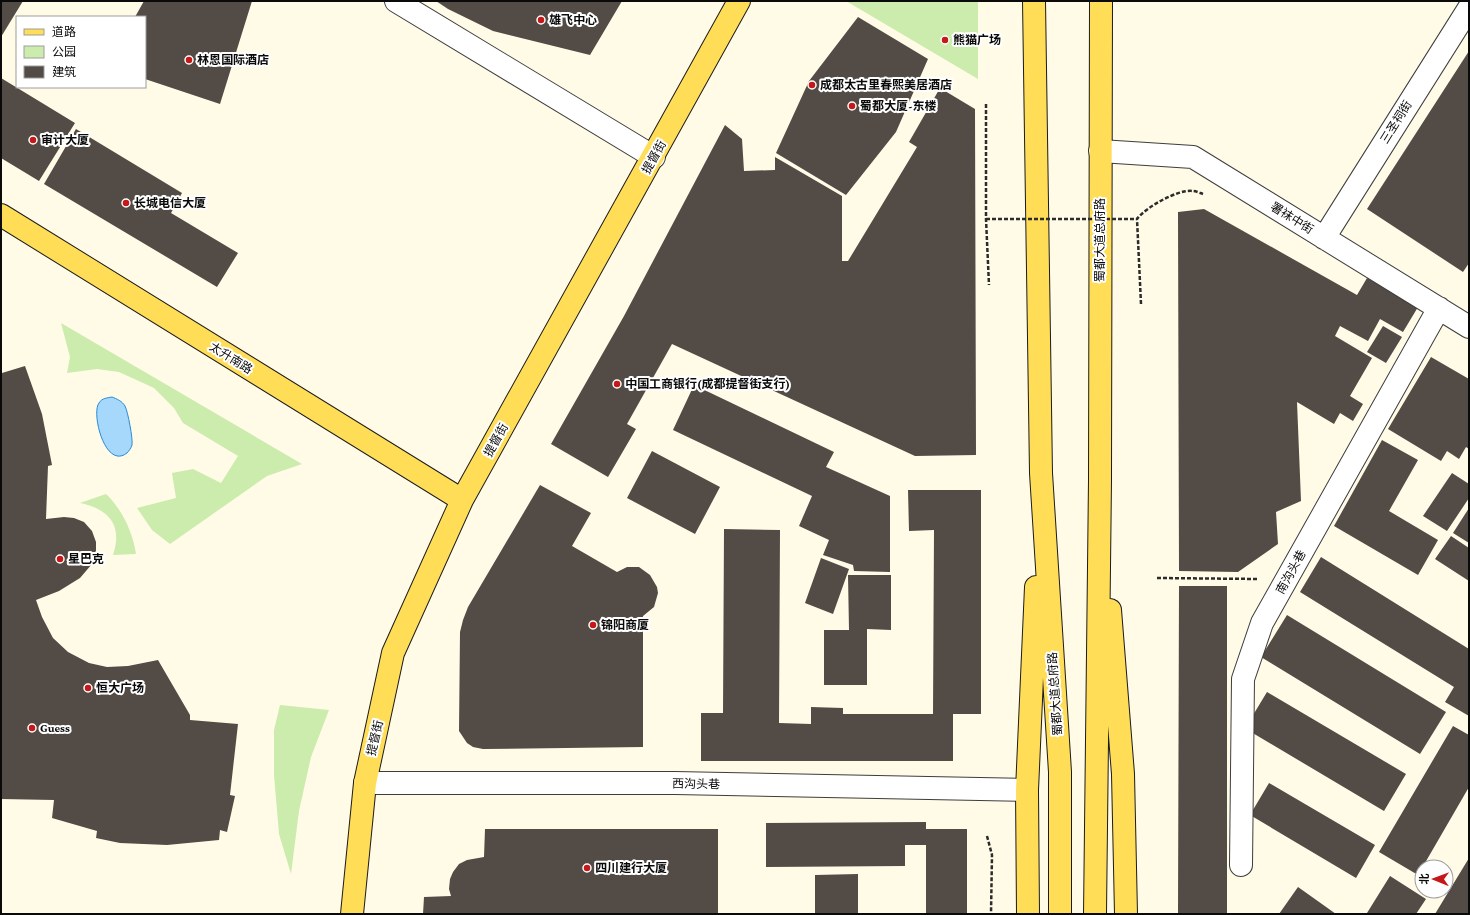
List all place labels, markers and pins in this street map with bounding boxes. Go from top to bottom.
place label: 雄飞中心 [549,13,597,27]
marker: 雄飞中心 [536,15,546,25]
place label: 熊猫广场 [953,33,1001,47]
marker: 熊猫广场 [940,35,950,45]
place label: 林恩国际酒店 [197,53,269,67]
marker: 林恩国际酒店 [184,55,194,65]
place label: 成都太古里春熙美居酒店 [820,78,952,92]
marker: 成都太古里春熙美居酒店 [807,80,817,90]
place label: 蜀都大厦-东楼 [860,99,937,113]
marker: 蜀都大厦-东楼 [847,101,857,111]
place label: 审计大厦 [41,133,89,147]
marker: 审计大厦 [28,135,38,145]
place label: 长城电信大厦 [134,196,206,210]
marker: 长城电信大厦 [121,198,131,208]
place label: 中国工商银行(成都提督街支行) [625,377,790,391]
marker: 中国工商银行(成都提督街支行) [612,379,622,389]
place label: 星巴克 [68,552,104,566]
marker: 星巴克 [55,554,65,564]
place label: 锦阳商厦 [601,618,649,632]
marker: 锦阳商厦 [588,620,598,630]
place label: 恒大广场 [96,681,144,695]
marker: 恒大广场 [83,683,93,693]
place label: Guess [40,721,70,735]
marker: Guess [27,723,37,733]
place label: 四川建行大厦 [595,861,667,875]
marker: 四川建行大厦 [582,863,592,873]

